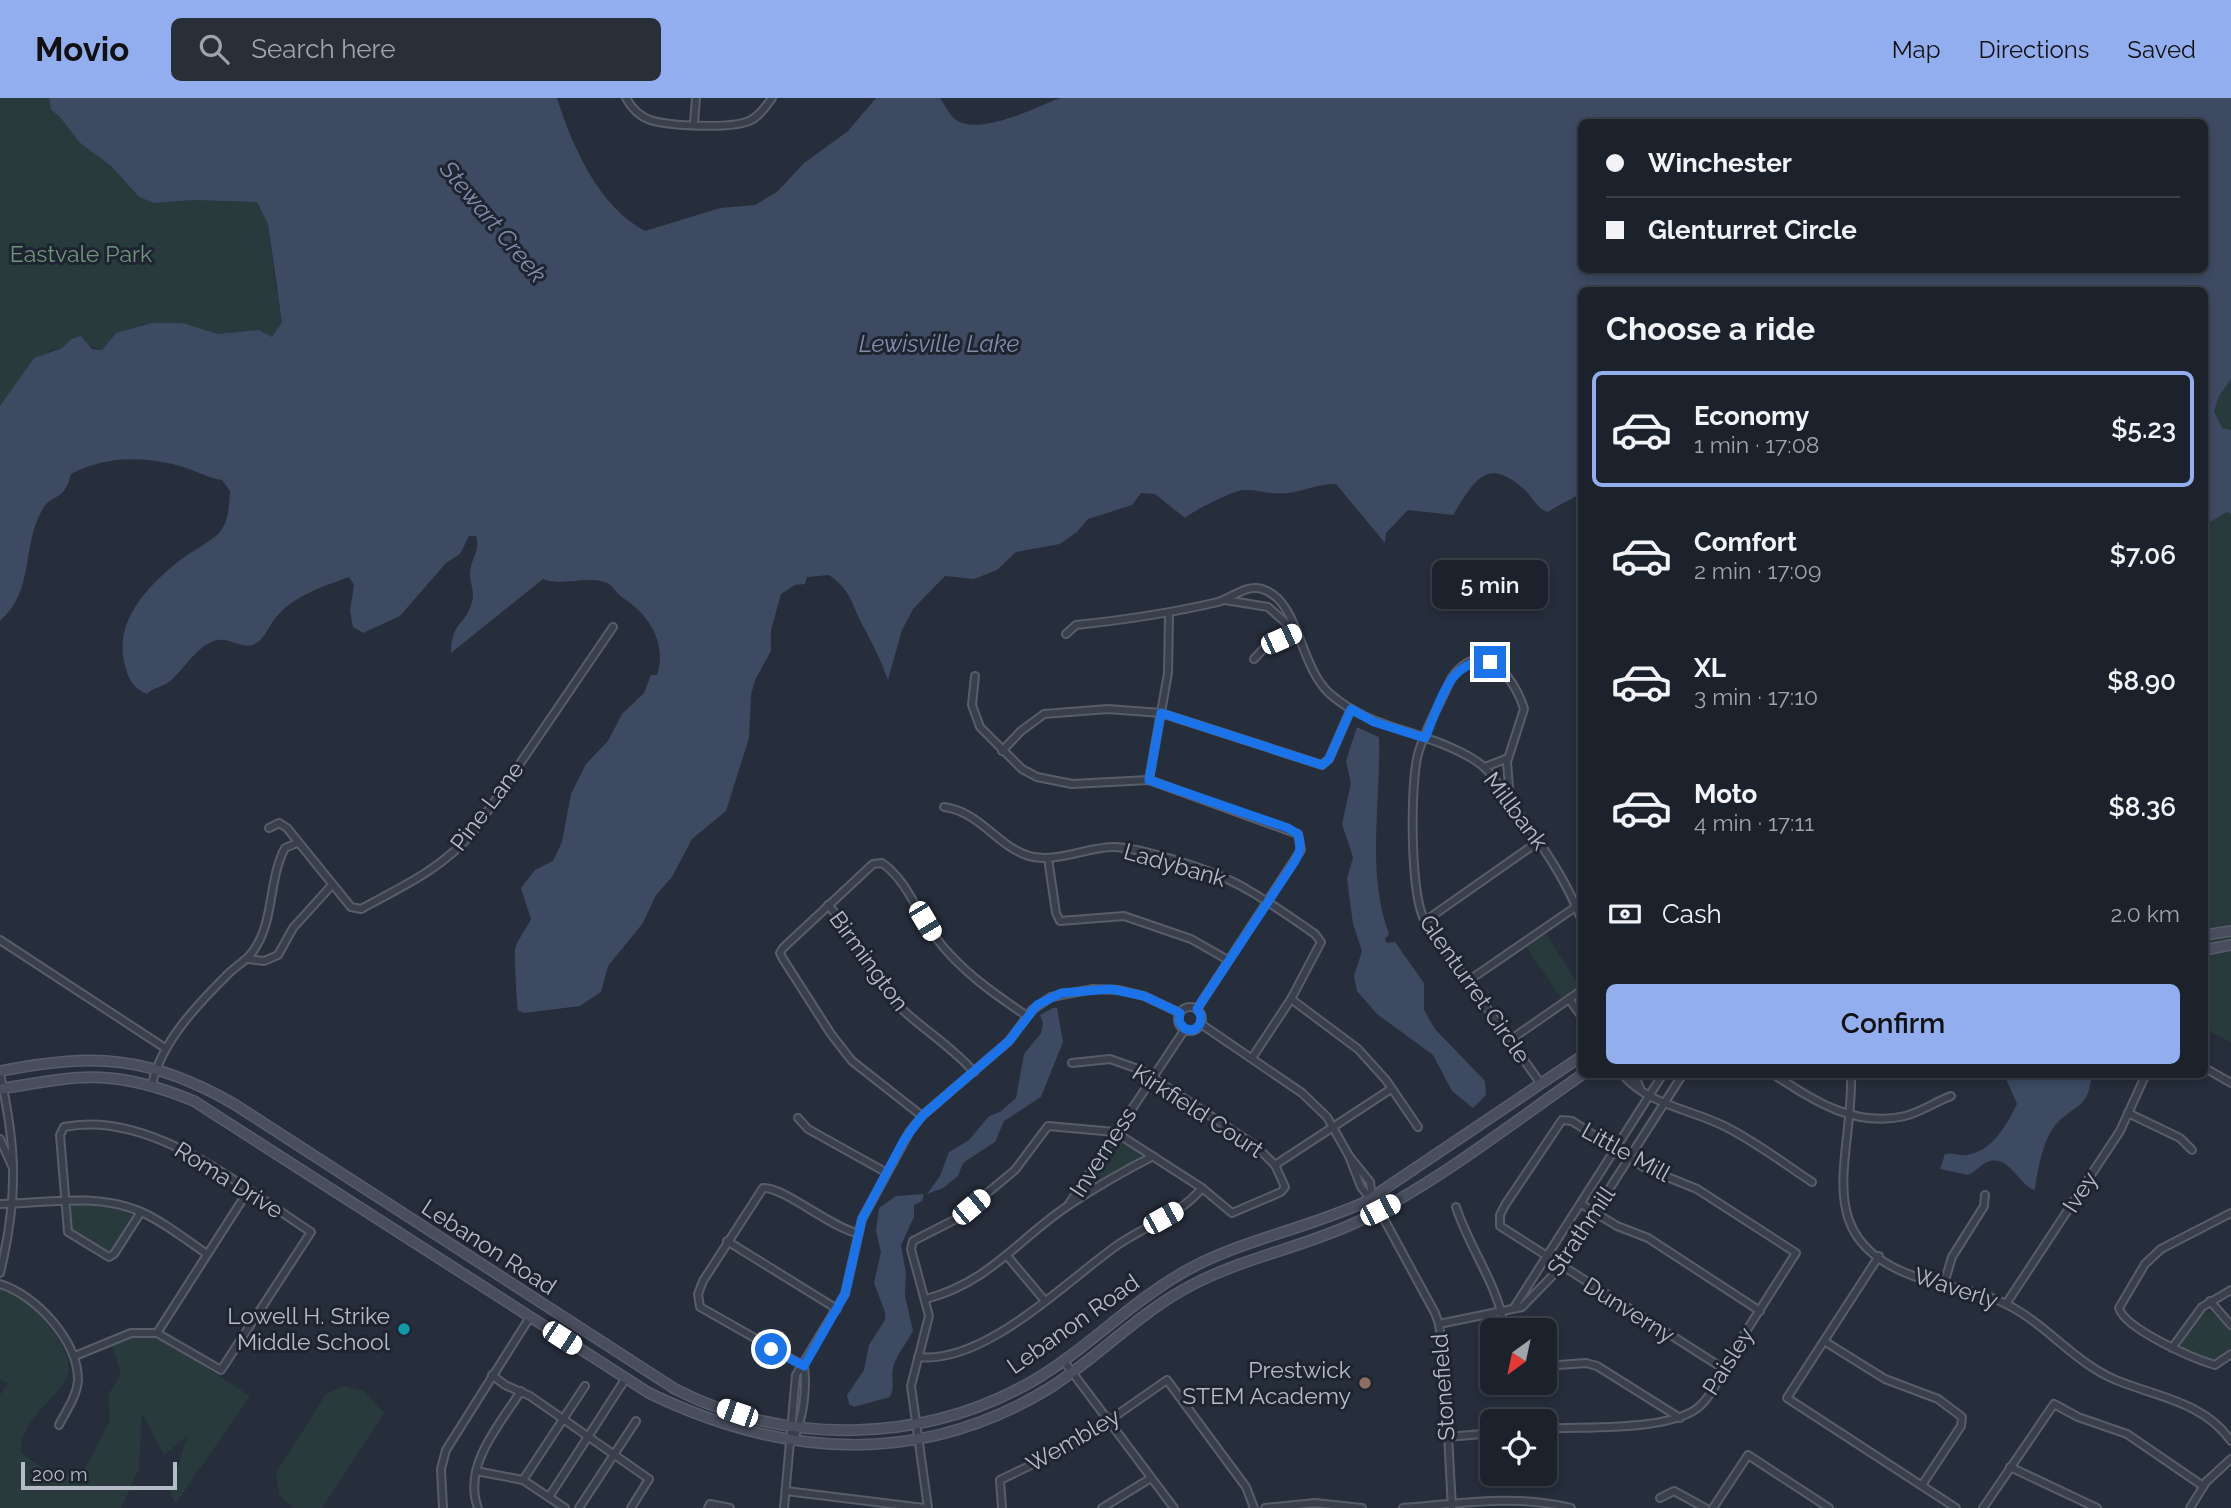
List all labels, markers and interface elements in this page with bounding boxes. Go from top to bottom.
search box [171,18,661,81]
text: Movio [35,30,129,69]
icon: search [195,30,233,68]
text: Search here [251,34,396,64]
text: Map [1892,35,1941,64]
text: Directions [1979,35,2089,64]
text: Saved [2127,35,2196,64]
text: Winchester [1648,148,1792,178]
water label: Stewart Creek [433,154,553,289]
text: Glenturret Circle [1648,215,1857,245]
park label: Eastvale Park [10,240,152,267]
text: Choose a ride [1606,310,1815,347]
water label: Lewisville Lake [859,329,1019,358]
icon: car [1610,398,1673,461]
text: Economy [1694,401,1809,431]
text: $5.23 [2111,414,2176,444]
text: 1 min · 17:08 [1694,431,1819,458]
icon: car [1610,524,1673,587]
text: Comfort [1694,527,1797,557]
text: $7.06 [2110,540,2176,570]
text: 2 min · 17:09 [1694,557,1821,584]
callout: 5 min [1432,560,1548,610]
text: 5 min [1461,571,1519,598]
car [1258,621,1305,657]
route end [1474,646,1506,678]
icon: car [1610,650,1673,713]
text: XL [1694,653,1726,683]
text: $8.90 [2107,666,2176,696]
text: 3 min · 17:10 [1694,683,1818,710]
street label: Pine Lane [444,756,529,856]
street label: Millbank [1479,767,1554,855]
icon: car [1610,776,1673,839]
text: Moto [1694,779,1757,809]
text: $8.36 [2108,792,2176,822]
text: 4 min · 17:11 [1694,809,1814,836]
street label: Ladybank [1121,837,1229,892]
icon: cash [1606,895,1644,933]
car [906,898,945,944]
text: Cash [1662,899,1722,929]
text: 2.0 km [2110,900,2180,927]
street label: Birmington [824,906,915,1016]
street label: Glenturret Circle [1414,909,1537,1068]
button: Confirm [1606,984,2180,1064]
street label: Kirkfield Court [1128,1058,1269,1163]
street label: Inverness [1064,1102,1142,1202]
street label: Little Mill [1577,1116,1676,1187]
street label: Roma Drive [170,1136,288,1224]
street label: Ivey [2056,1166,2103,1217]
street label: Strathmill [1541,1180,1621,1280]
car [949,1185,994,1229]
car [1357,1191,1404,1229]
street label: Lebanon Road [417,1193,562,1300]
car [1140,1199,1187,1237]
street label: Waverly [1911,1261,2002,1314]
street label: Lebanon Road [1002,1268,1144,1379]
street label: Dunverny [1579,1271,1680,1348]
place label: Lowell H. Strike Middle School [227,1302,391,1355]
car [539,1318,586,1358]
north arrow [1480,1318,1558,1395]
map controls [1480,1318,1557,1486]
marker: Lowell H. Strike Middle School [396,1321,412,1337]
street label: Paisley [1696,1322,1759,1400]
route start [755,1333,787,1365]
street label: Stonefield [1425,1333,1460,1442]
place label: Prestwick STEM Academy [1182,1356,1351,1409]
marker: Prestwick STEM Academy [1357,1375,1373,1391]
car [714,1396,761,1430]
street label: Wembley [1021,1402,1124,1477]
button: locate [1480,1409,1557,1486]
scale bar [21,1459,177,1491]
text: 200 m [32,1463,87,1485]

